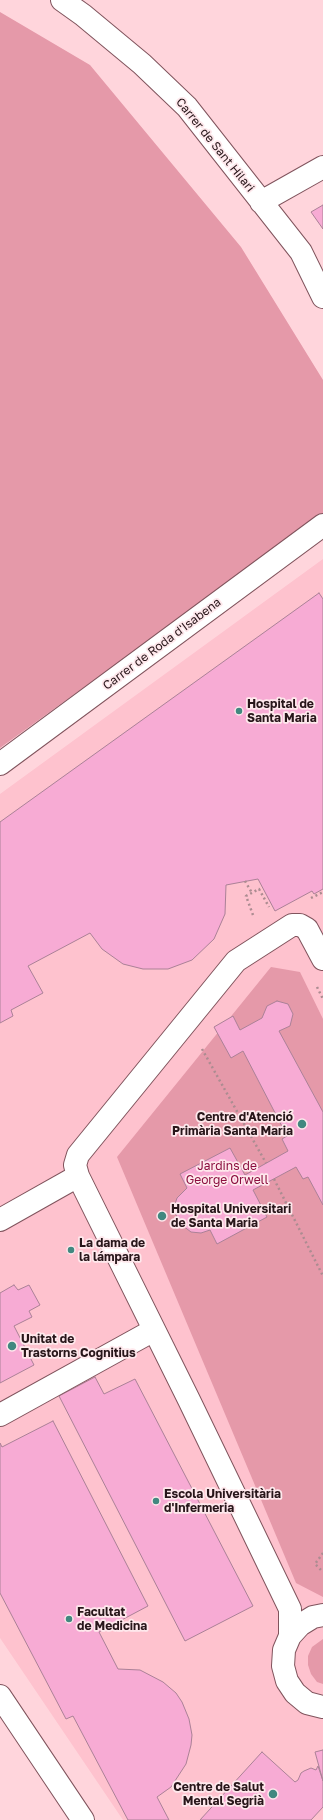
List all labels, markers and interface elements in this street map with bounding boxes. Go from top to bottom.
street label: Carrer de Sant Hilari [173,95,257,195]
street label: Carrer de Roda d'Isabena [100,595,224,693]
place label: Hospital de Santa Maria [247,697,317,725]
marker: Hospital de Santa Maria [234,706,244,716]
place label: Centre d'Atenció Primària Santa Maria [172,1110,293,1138]
marker: Centre d'Atenció Primària Santa Maria [296,1118,308,1130]
park label: Jardins de George Orwell [186,1159,268,1187]
place label: Hospital Universitari de Santa Maria [171,1202,291,1230]
marker: Hospital Universitari de Santa Maria [156,1210,168,1222]
place label: La dama de la lámpara [79,1236,145,1264]
marker: La dama de la lámpara [66,1245,76,1255]
place label: Unitat de Trastorns Cognitius [21,1332,136,1360]
marker: Unitat de Trastorns Cognitius [6,1340,18,1352]
place label: Escola Universitària d'Infermeria [164,1487,281,1515]
marker: Escola Universitària d'Infermeria [151,1496,161,1506]
place label: Facultat de Medicina [77,1605,147,1633]
marker: Facultat de Medicina [64,1614,74,1624]
place label: Centre de Salut Mental Segrià [173,1780,264,1808]
marker: Centre de Salut Mental Segrià [267,1788,279,1800]

